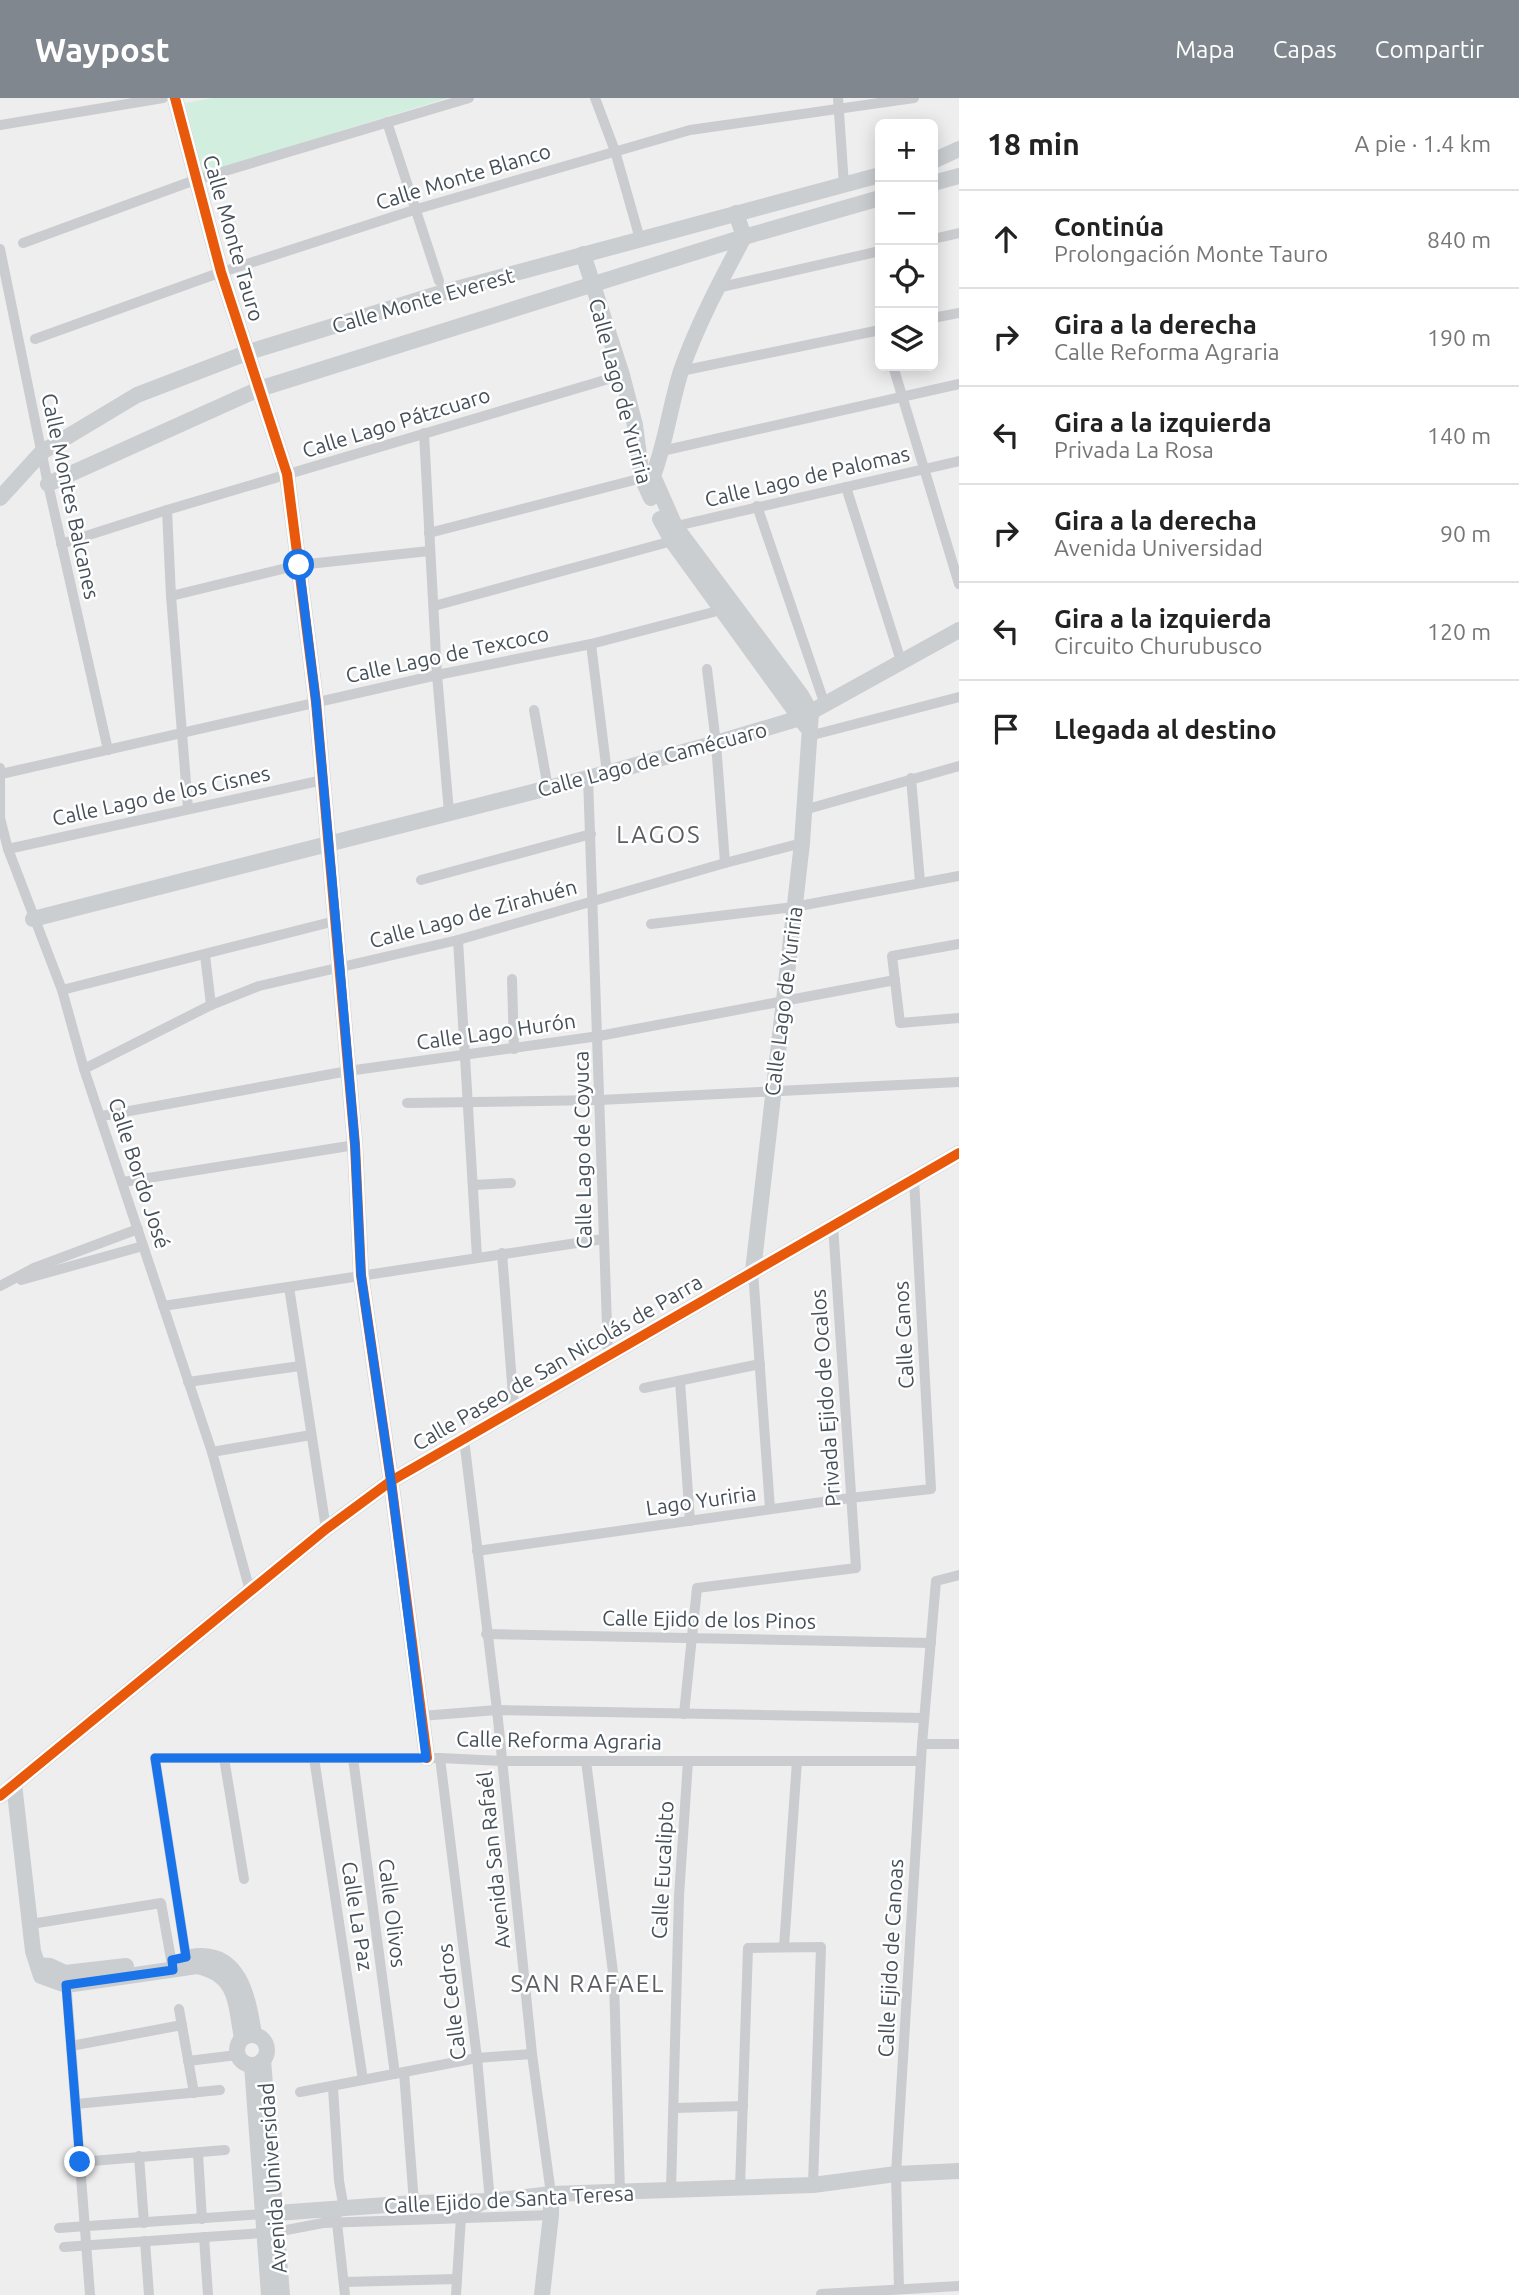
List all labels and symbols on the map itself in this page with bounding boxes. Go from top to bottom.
street label: Calle Monte Blanco [373,138,553,214]
street label: Calle Monte Tauro [199,152,269,324]
street label: Calle Monte Everest [329,262,517,338]
street label: Calle Lago de Yuriria [585,296,657,486]
street label: Calle Lago Pátzcuaro [299,382,493,462]
street label: Calle Montes Balcanes [37,391,105,601]
street label: Calle Lago de Palomas [702,441,912,511]
route start [283,549,314,580]
street label: Calle Lago de Texcoco [343,621,551,687]
street label: Calle Lago de Camécuaro [535,717,769,801]
street label: Calle Lago de los Cisnes [50,760,272,830]
district label: LAGOS [616,821,702,848]
street label: Calle Lago de Zirahuén [367,874,579,952]
street label: Calle Lago de Yuriria [759,905,807,1097]
street label: Calle Lago Hurón [415,1008,577,1054]
street label: Calle Lago de Coyuca [568,1051,596,1249]
street label: Calle Bordo José [104,1094,176,1252]
street label: Calle Paseo de San Nicolás de Parra [408,1269,706,1455]
street label: Calle Canos [888,1280,918,1390]
street label: Privada Ejido de Ocalos [805,1288,845,1508]
street label: Lago Yuriria [644,1480,758,1520]
street label: Calle Ejido de los Pinos [602,1605,816,1633]
street label: Calle Reforma Agraria [456,1726,662,1754]
street label: Avenida San Rafaél [472,1770,514,1950]
street label: Calle Eucalipto [646,1800,678,1940]
street label: Calle Olivos [374,1857,412,1969]
street label: Calle Ejido de Canoas [873,1858,907,2058]
street label: Calle La Paz [338,1860,378,1972]
street label: Calle Cedros [432,1942,470,2062]
district label: SAN RAFAEL [510,1970,666,1997]
street label: Avenida Universidad [253,2082,291,2274]
route end [64,2146,95,2177]
street label: Calle Ejido de Santa Teresa [383,2180,635,2218]

